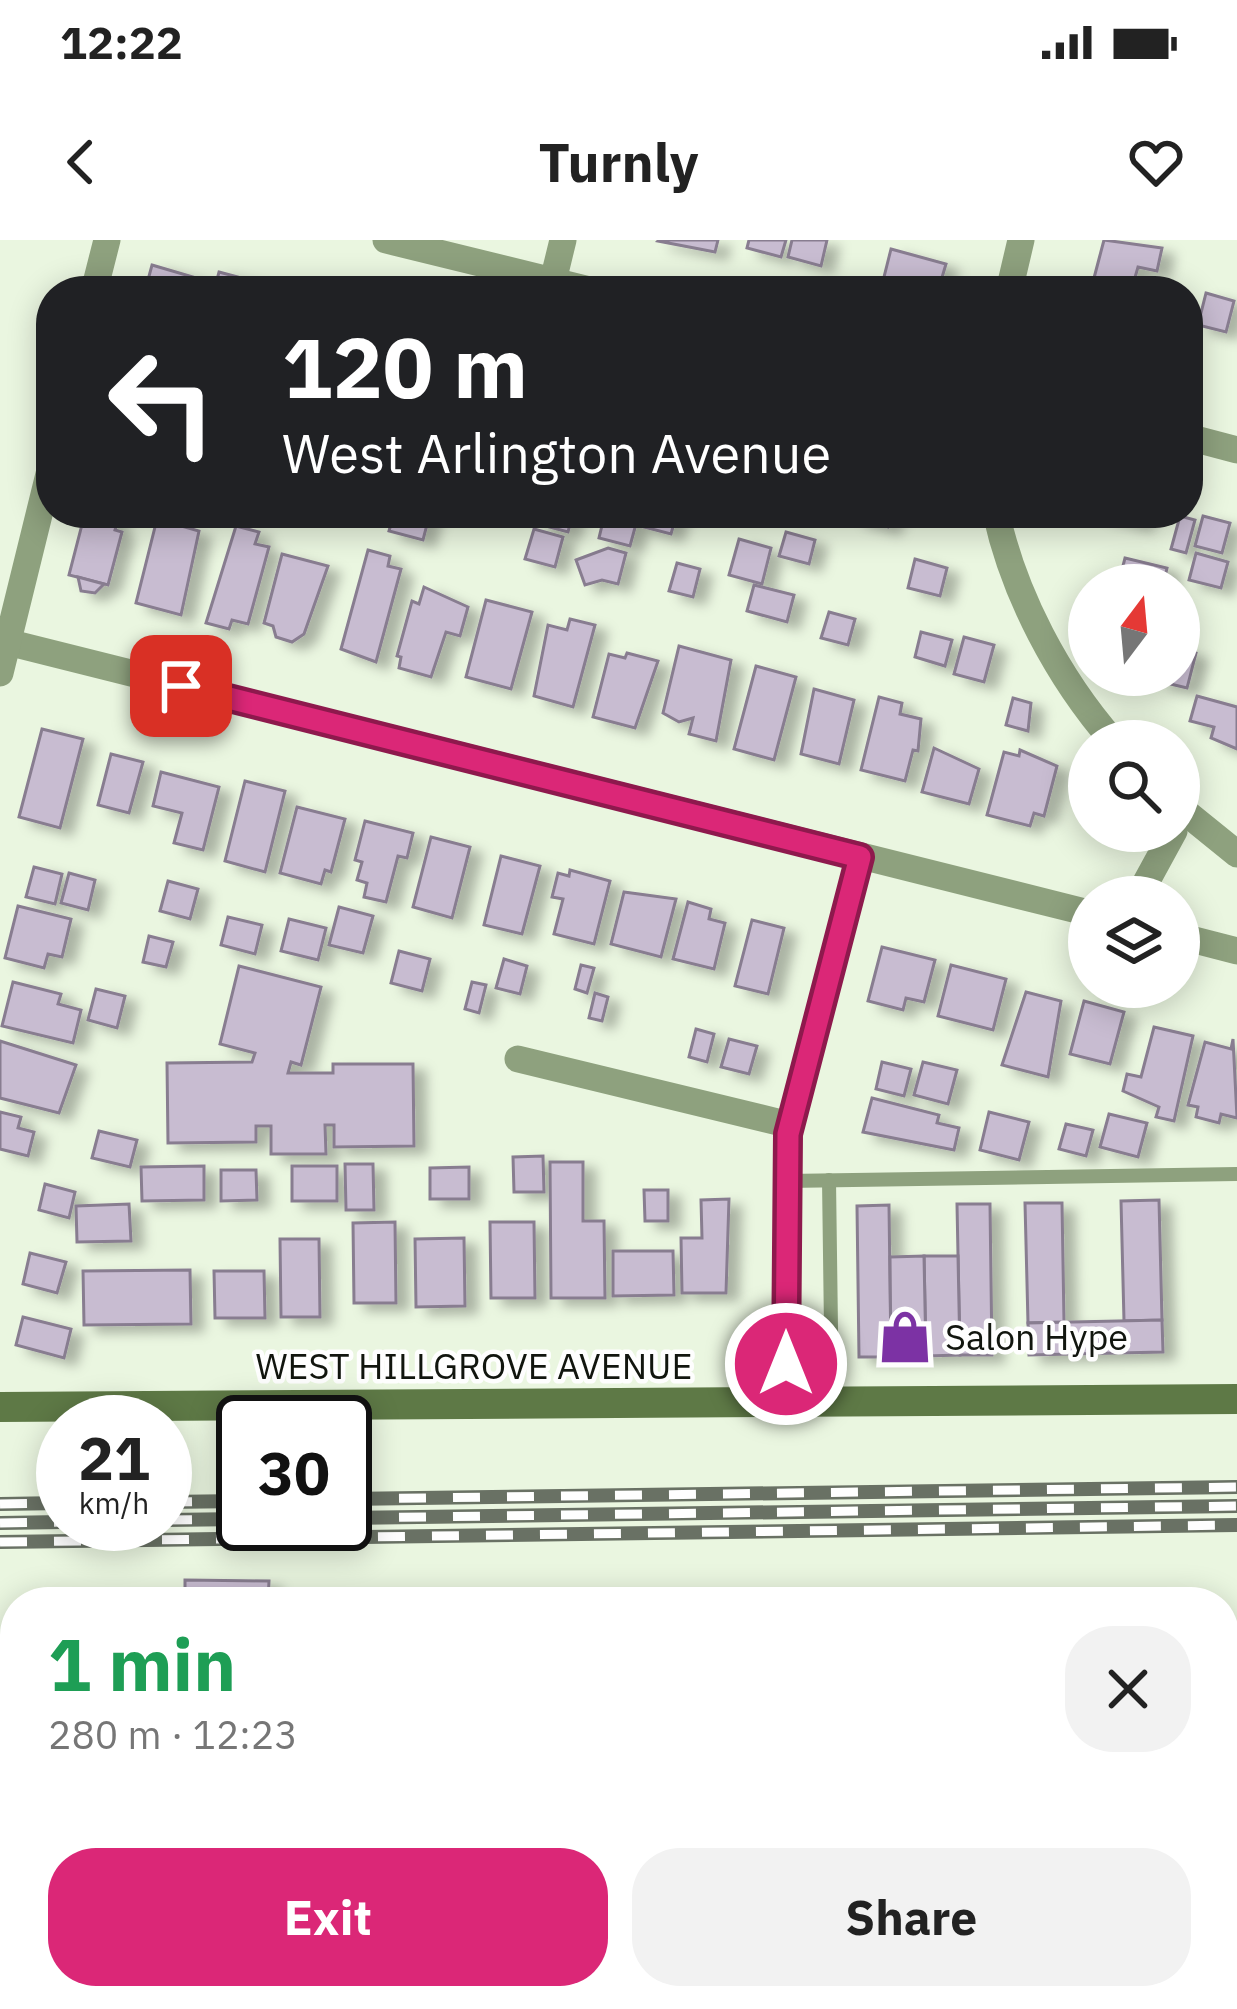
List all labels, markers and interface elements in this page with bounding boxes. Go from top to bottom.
text: 12:22 [60,13,183,71]
text: Turnly [538,127,699,197]
icon: back [48,129,114,195]
icon: heart [1123,129,1189,195]
text: 120 m [282,312,528,421]
icon: left [84,324,240,480]
text: West Arlington Avenue [282,418,831,488]
north arrow [1068,564,1200,696]
map controls [1068,564,1200,1008]
pin [130,635,232,737]
icon: arrive [148,653,214,719]
button: search [1068,720,1200,852]
button: layers [1068,876,1200,1008]
position arrow [723,1301,849,1427]
shop icon: Salon Hype [876,1308,934,1366]
place label: Salon Hype [945,1313,1128,1360]
street label: WEST HILLGROVE AVENUE [256,1342,692,1389]
speed limit sign: 30 [216,1395,372,1551]
text: 21 [78,1418,150,1497]
text: km/h [79,1483,149,1522]
text: 1 min [48,1617,236,1711]
button: close [1065,1626,1191,1752]
text: 280 m · 12:23 [48,1709,298,1760]
button: Exit [48,1848,608,1986]
button: Share [632,1848,1191,1986]

